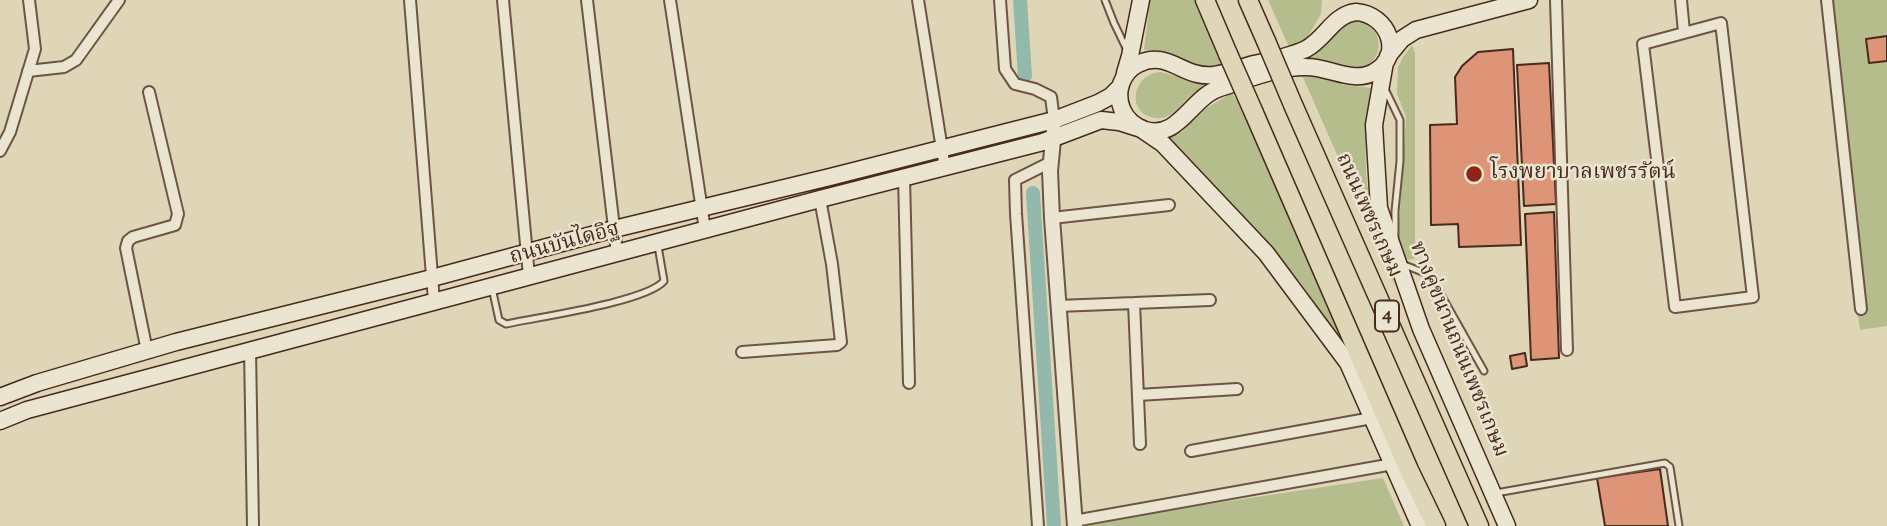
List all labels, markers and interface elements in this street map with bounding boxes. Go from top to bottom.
street label: ถนนเพชรเกษม [1328,150,1406,282]
place label: โรงพยาบาลเพชรรัตน์ [1490,161,1676,187]
marker: โรงพยาบาลเพชรรัตน์ [1464,164,1484,184]
street label: ถนนบันไดอิฐ [507,218,623,272]
street label: ทางคู่ขนานถนนเพชรเกษม [1402,238,1512,462]
road number: 4 [1375,300,1399,332]

